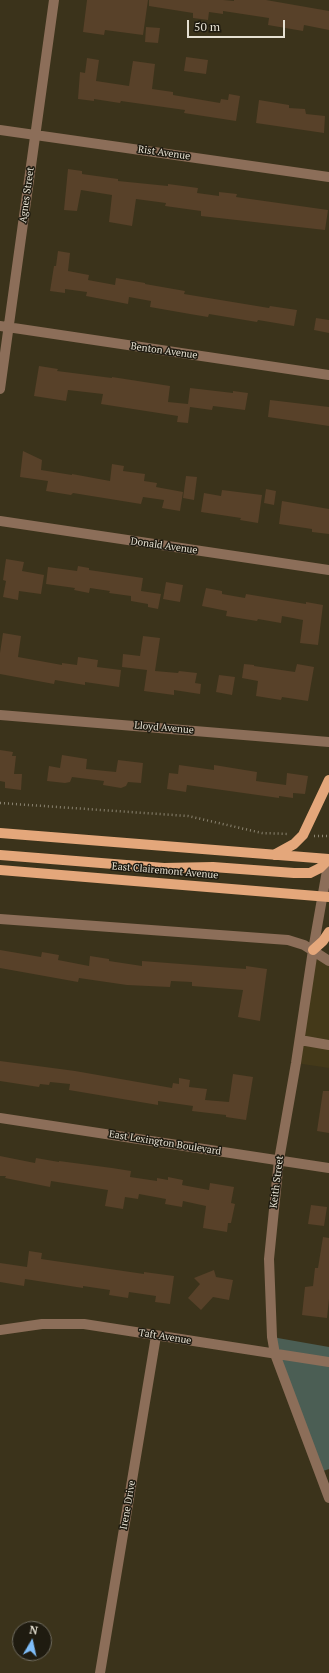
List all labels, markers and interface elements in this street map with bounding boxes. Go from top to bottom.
scale bar [189,12,287,38]
text: 50 m [194,19,220,34]
street label: Rist Avenue [137,143,191,163]
street label: Agnes Street [17,166,37,224]
street label: Benton Avenue [130,340,198,362]
street label: Donald Avenue [130,535,198,557]
street label: Lloyd Avenue [134,719,194,737]
street label: East Clairemont Avenue [111,860,219,882]
street label: East Lexington Boulevard [108,1128,222,1158]
street label: Keith Street [268,1155,286,1209]
street label: Taft Avenue [138,1327,192,1347]
street label: Irene Drive [118,1480,138,1530]
north arrow [12,1621,52,1661]
text: N [29,1623,39,1638]

